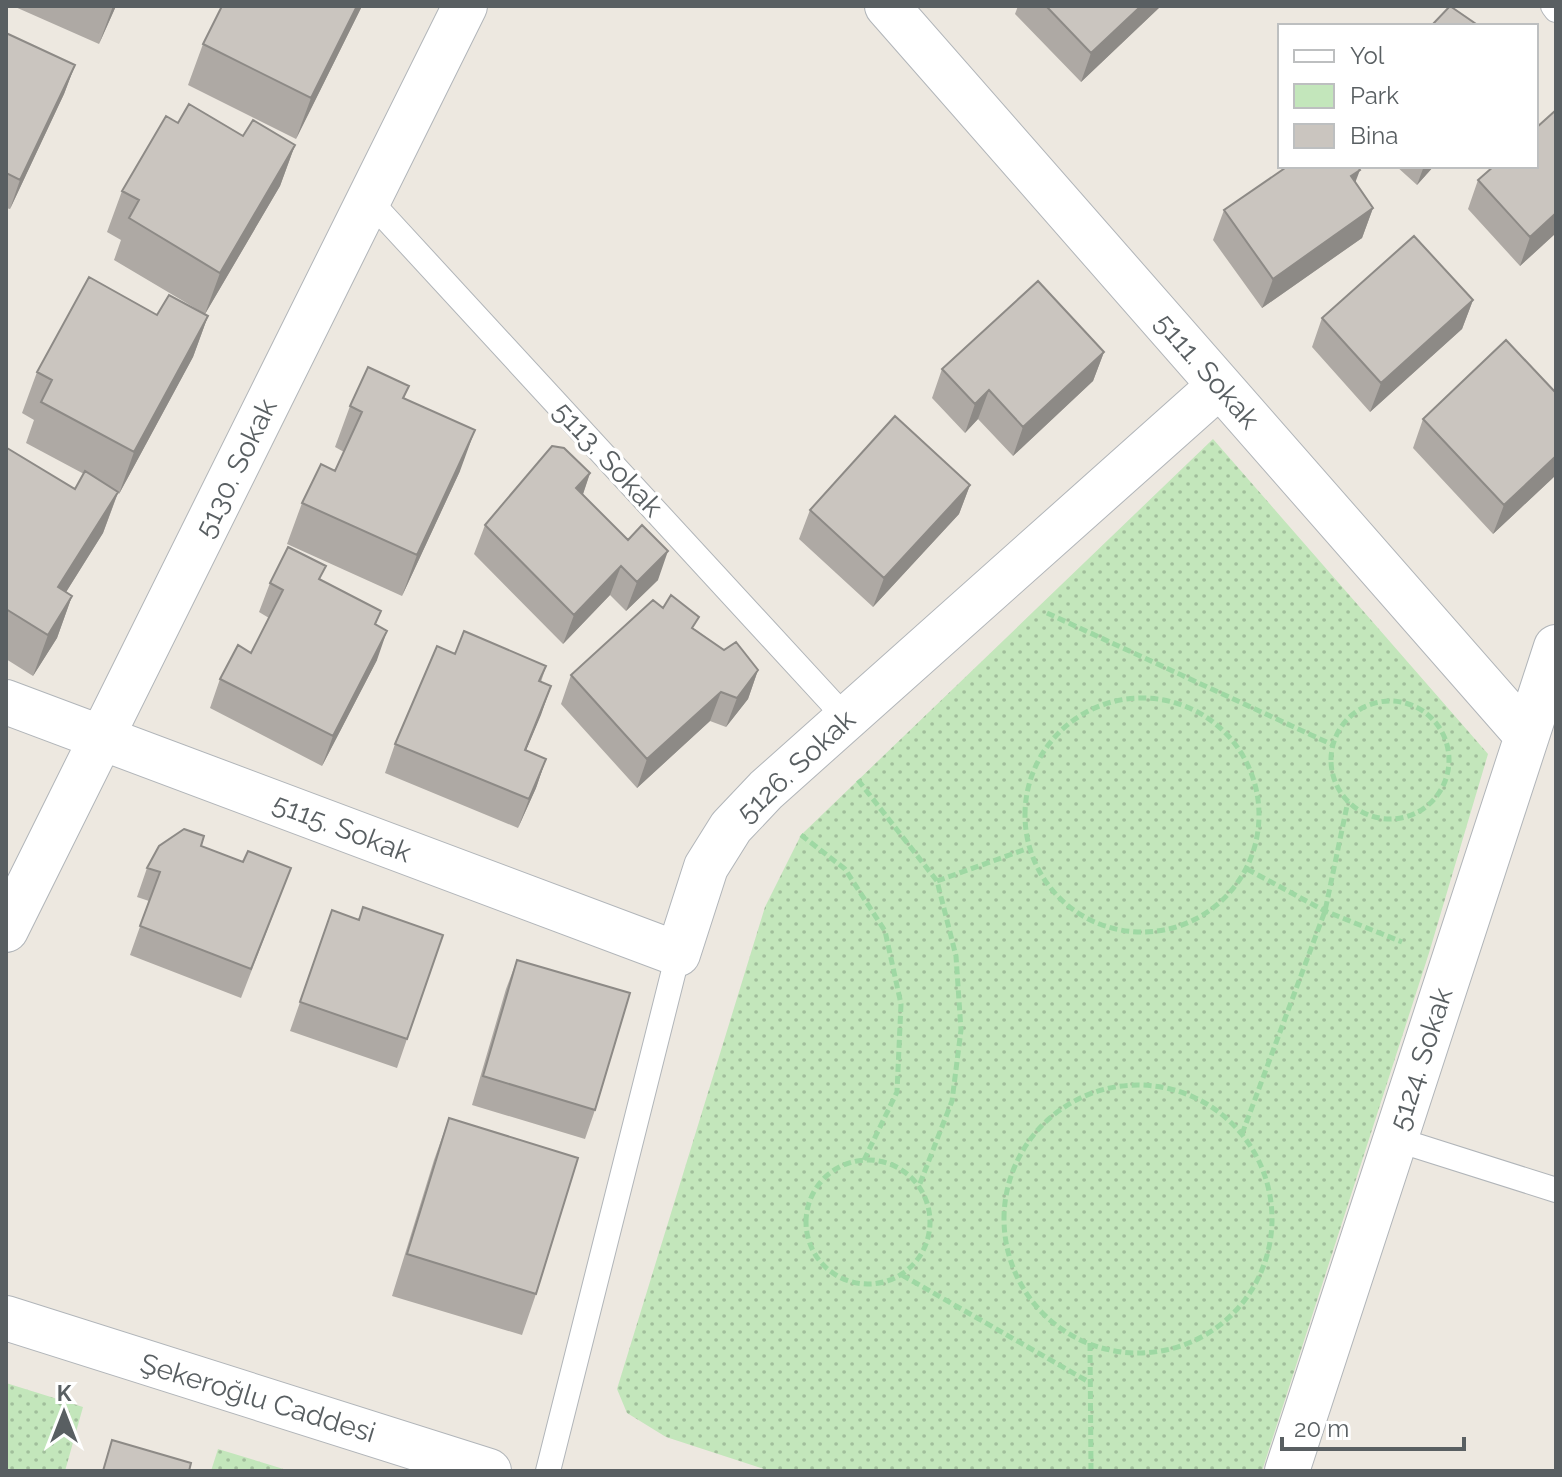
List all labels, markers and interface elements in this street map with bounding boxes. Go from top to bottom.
legend [1278,24,1538,168]
text: Yol [1350,41,1385,70]
text: Park [1350,81,1399,110]
text: Bina [1350,121,1398,150]
street label: 5111. Sokak [1148,307,1266,436]
street label: 5130. Sokak [188,393,284,543]
street label: 5113. Sokak [546,395,670,523]
street label: 5126. Sokak [730,703,862,829]
street label: 5115. Sokak [268,787,416,870]
street label: 5124. Sokak [1382,983,1460,1135]
street label: Şekeroğlu Caddesi [136,1347,380,1449]
north arrow [24,1373,104,1453]
text: K [57,1380,72,1406]
scale bar [1282,1401,1464,1451]
text: 20 m [1294,1414,1349,1443]

